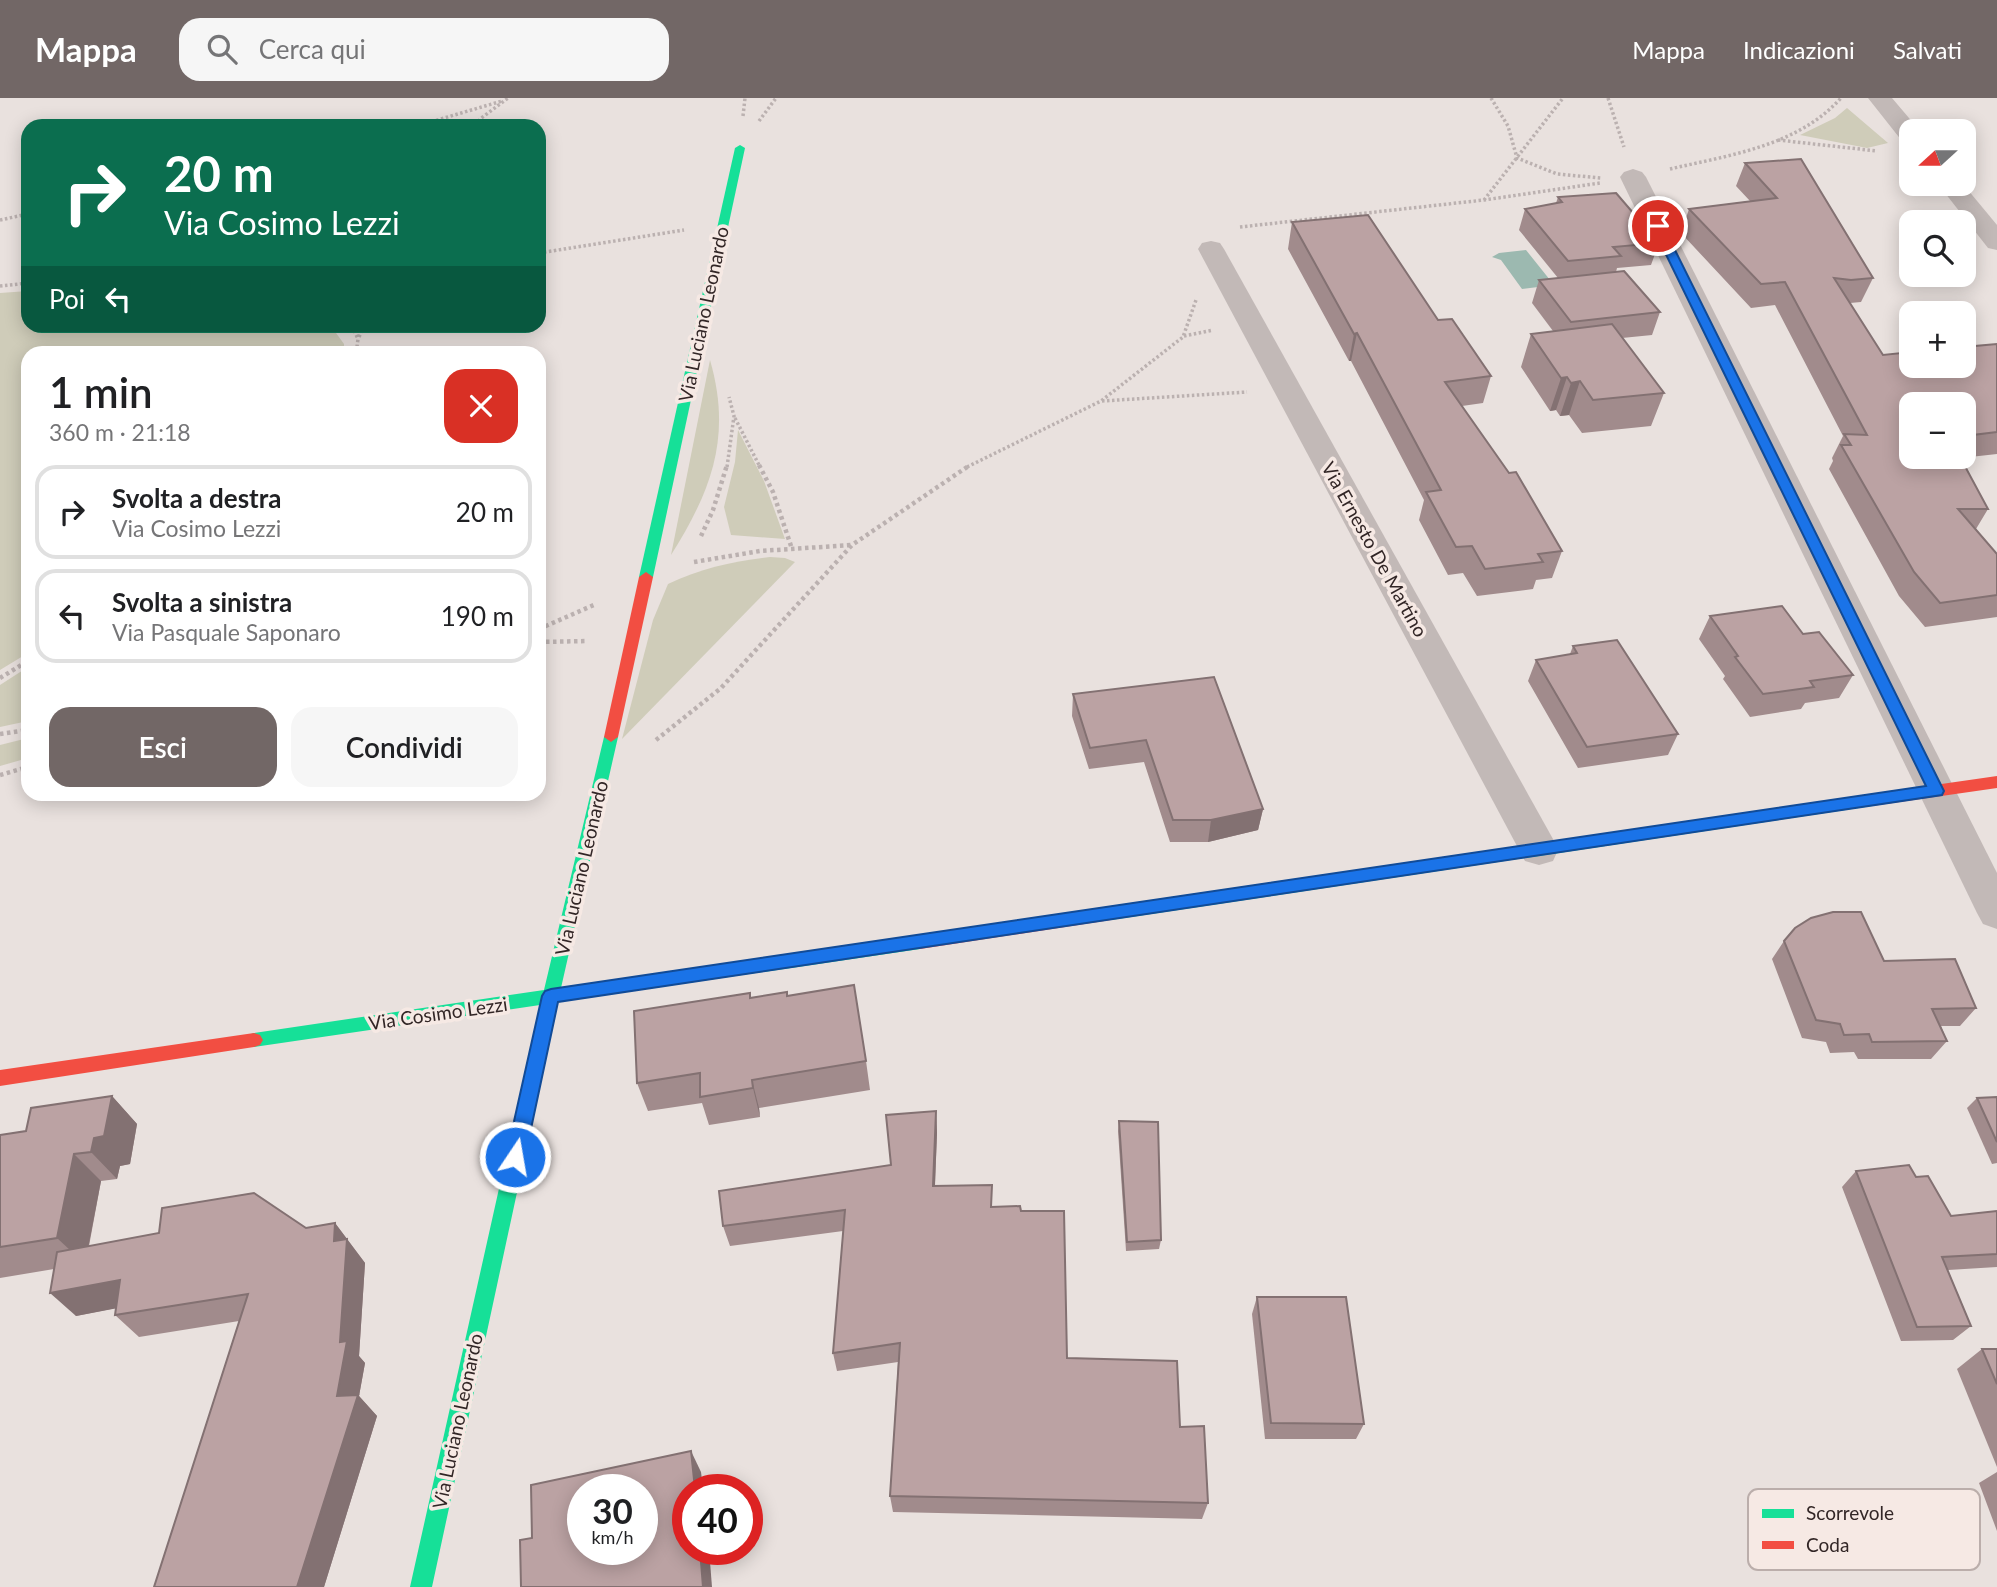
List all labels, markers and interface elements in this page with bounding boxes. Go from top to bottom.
search box [179,18,669,81]
text: Mappa [35,29,137,69]
icon: search [203,30,241,68]
text: Cerca qui [259,33,366,65]
text: Mappa [1632,35,1705,64]
text: Indicazioni [1743,35,1855,64]
text: Salvati [1893,35,1962,64]
north arrow [1899,119,1976,196]
map controls [1899,119,1976,469]
text: 20 m [164,144,274,202]
icon: right [49,147,140,238]
pin [1628,196,1688,256]
text: Via Cosimo Lezzi [164,203,400,242]
icon: arrive [1639,207,1677,245]
button: search [1899,210,1976,287]
street label: Via Luciano Leonardo [673,224,733,404]
icon: left [99,280,137,318]
text: Poi [49,283,85,315]
button: + [1899,301,1976,378]
text: 1 min [49,367,153,417]
button: close [444,369,518,443]
button: − [1899,392,1976,469]
text: 360 m · 21:18 [49,418,191,446]
street label: Via Ernesto De Martino [1317,457,1433,641]
text: Svolta a destra [112,482,282,514]
icon: right [53,493,91,531]
text: 20 m [456,496,514,528]
text: Via Cosimo Lezzi [112,514,281,542]
text: Svolta a sinistra [112,586,292,618]
icon: left [53,597,91,635]
text: 190 m [441,600,514,632]
text: Via Pasquale Saponaro [112,618,341,646]
button: Esci [49,707,277,787]
button: Condividi [291,707,518,787]
street label: Via Luciano Leonardo [550,778,612,958]
street label: Via Cosimo Lezzi [367,992,509,1034]
position arrow [478,1120,552,1194]
street label: Via Luciano Leonardo [427,1331,487,1511]
speed limit sign: 40 [672,1474,763,1565]
text: 30 [592,1489,633,1531]
legend [1748,1489,1980,1570]
text: Scorrevole [1806,1501,1894,1524]
text: km/h [591,1526,634,1548]
text: Coda [1806,1533,1849,1556]

